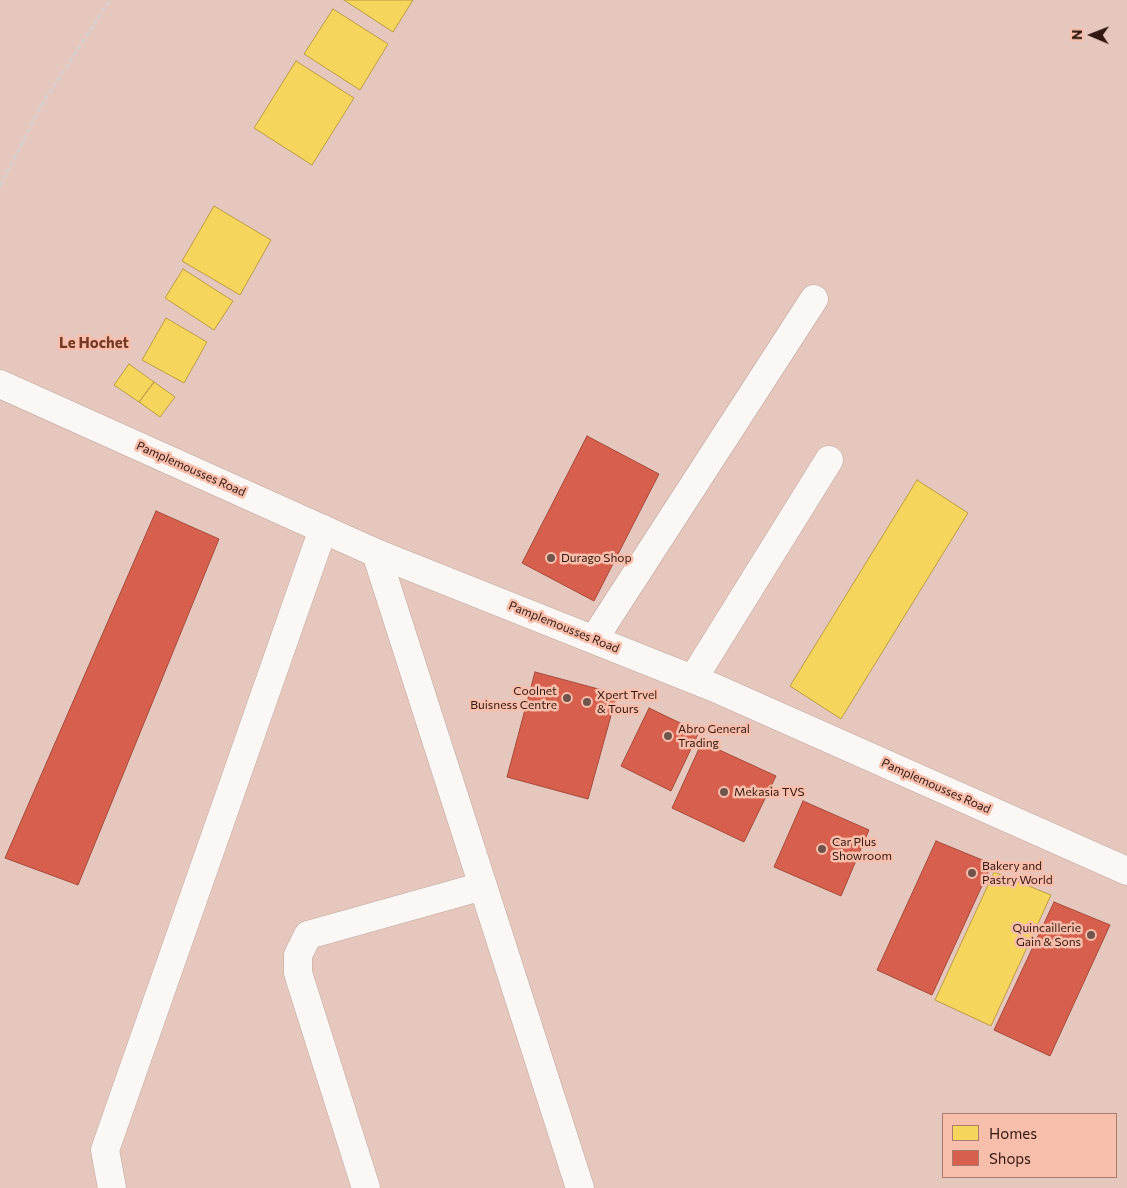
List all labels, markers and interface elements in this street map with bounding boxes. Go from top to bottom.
north arrow [1067,10,1117,60]
text: N [1068,29,1085,40]
district label: Le Hochet [59,334,129,352]
street label: Pamplemousses Road [134,438,248,500]
place label: Durago Shop [561,551,632,565]
marker: Durago Shop [545,552,557,564]
street label: Pamplemousses Road [507,598,621,656]
place label: Coolnet Buisness Centre [470,684,557,712]
place label: Xpert Trvel & Tours [597,688,657,716]
marker: Coolnet Buisness Centre [561,692,573,704]
marker: Xpert Trvel & Tours [581,696,593,708]
place label: Abro General Trading [678,722,750,750]
marker: Abro General Trading [662,730,674,742]
street label: Pamplemousses Road [879,755,993,817]
place label: Mekasia TVS [734,785,804,799]
marker: Mekasia TVS [718,786,730,798]
place label: Car Plus Showroom [832,835,892,863]
marker: Car Plus Showroom [816,843,828,855]
place label: Bakery and Pastry World [982,859,1053,887]
marker: Bakery and Pastry World [966,867,978,879]
place label: Quincaillerie Gain & Sons [1013,921,1081,949]
marker: Quincaillerie Gain & Sons [1085,929,1097,941]
legend [942,1113,1117,1178]
text: Homes [989,1124,1037,1142]
text: Shops [989,1149,1031,1167]

